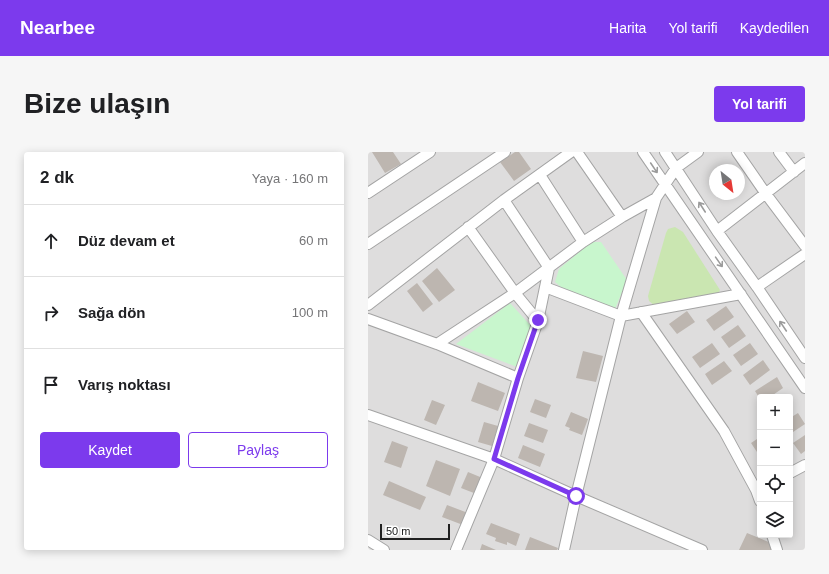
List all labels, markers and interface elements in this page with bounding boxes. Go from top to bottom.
text: Nearbee [20,17,95,38]
text: Harita [609,20,646,36]
text: Yol tarifi [668,20,718,36]
text: Kaydedilen [740,20,809,36]
button: Yol tarifi [714,86,805,122]
text: Bize ulaşın [24,88,170,119]
one-way arrow [650,162,658,173]
north arrow [709,164,745,200]
text: 2 dk [40,168,74,187]
text: Yaya · 160 m [252,171,328,186]
one-way arrow [697,201,705,213]
icon: ahead [40,230,62,252]
text: Düz devam et [78,232,175,249]
text: 60 m [299,233,328,248]
one-way arrow [715,256,723,267]
icon: right [40,302,62,324]
text: Sağa dön [78,304,146,321]
text: 100 m [292,305,328,320]
route end [529,311,547,329]
one-way arrow [779,320,787,331]
icon: arrive [40,374,62,396]
text: Varış noktası [78,376,171,393]
map controls [757,394,793,538]
button: + [757,394,793,430]
button: − [757,430,793,466]
button: Kaydet [40,432,180,468]
button: Paylaş [188,432,328,468]
button: locate [757,466,793,502]
route start [567,487,585,505]
button: layers [757,502,793,538]
scale bar [380,522,450,541]
text: 50 m [386,525,410,537]

